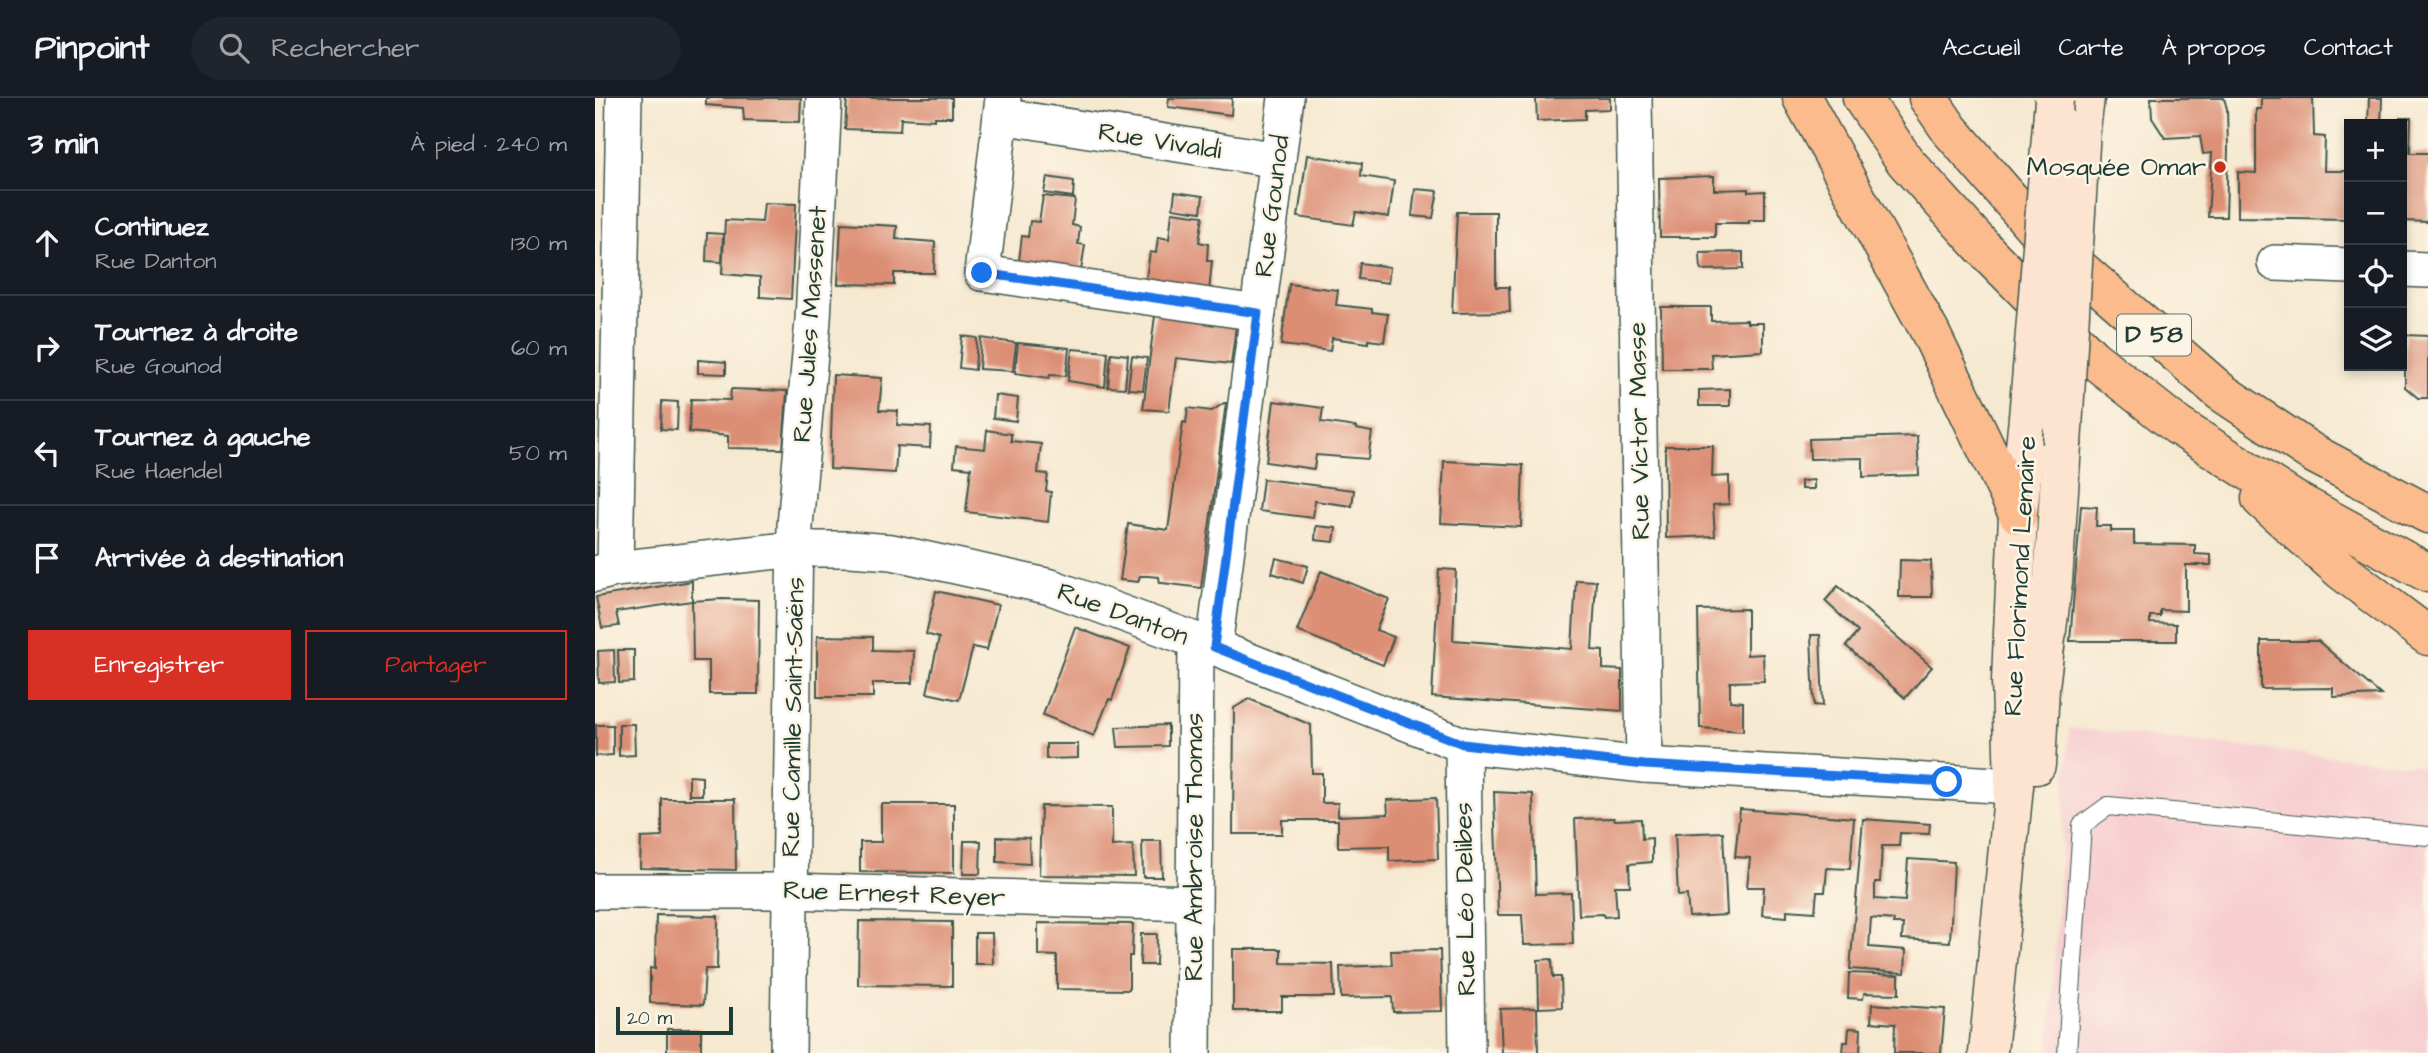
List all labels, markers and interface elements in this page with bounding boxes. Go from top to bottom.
search box [191,17,681,80]
text: Pinpoint [35,25,149,71]
icon: search [215,29,253,67]
text: Rechercher [271,30,419,66]
text: Accueil [1942,31,2021,65]
text: Carte [2059,31,2124,65]
text: À propos [2162,31,2266,65]
text: Contact [2304,31,2393,65]
street label: Rue Vivaldi [1096,113,1224,169]
map controls [2344,119,2407,371]
button: + [2344,119,2407,182]
text: 3 min [28,123,98,165]
text: À pied · 240 m [410,128,567,160]
street label: Rue Gounod [1245,133,1299,279]
place label: Mosquée Omar [2026,149,2206,185]
marker: Mosquée Omar [2212,159,2228,175]
button: − [2344,182,2407,245]
street label: Rue Jules Massenet [784,204,836,444]
text: Continuez [95,209,209,245]
icon: ahead [28,224,66,262]
text: 130 m [511,227,567,259]
text: Rue Danton [95,245,217,277]
button: locate [2344,245,2407,308]
route end [966,257,997,288]
button: layers [2344,308,2407,371]
text: Tournez à droite [95,314,298,350]
road number: D 58 [2117,314,2191,356]
street label: Rue Victor Masse [1619,322,1659,540]
icon: right [28,329,66,367]
text: 60 m [511,332,567,364]
text: Rue Gounod [95,350,222,382]
text: Tournez à gauche [95,419,311,455]
icon: left [28,434,66,472]
street label: Rue Florimond Lemaire [1995,435,2045,717]
text: 50 m [509,437,567,469]
text: Rue Haendel [95,455,222,487]
icon: arrive [28,539,66,577]
text: Arrivée à destination [95,540,343,576]
street label: Rue Danton [1052,574,1194,654]
street label: Rue Camille Saint-Saëns [773,577,813,857]
button: Enregistrer [28,630,291,700]
button: Partager [305,630,567,700]
street label: Rue Ambroise Thomas [1176,713,1212,981]
route start [1931,766,1962,797]
street label: Rue Léo Delibes [1445,802,1485,996]
street label: Rue Ernest Reyer [782,872,1006,918]
scale bar [616,1004,733,1036]
text: 20 m [627,1005,672,1032]

